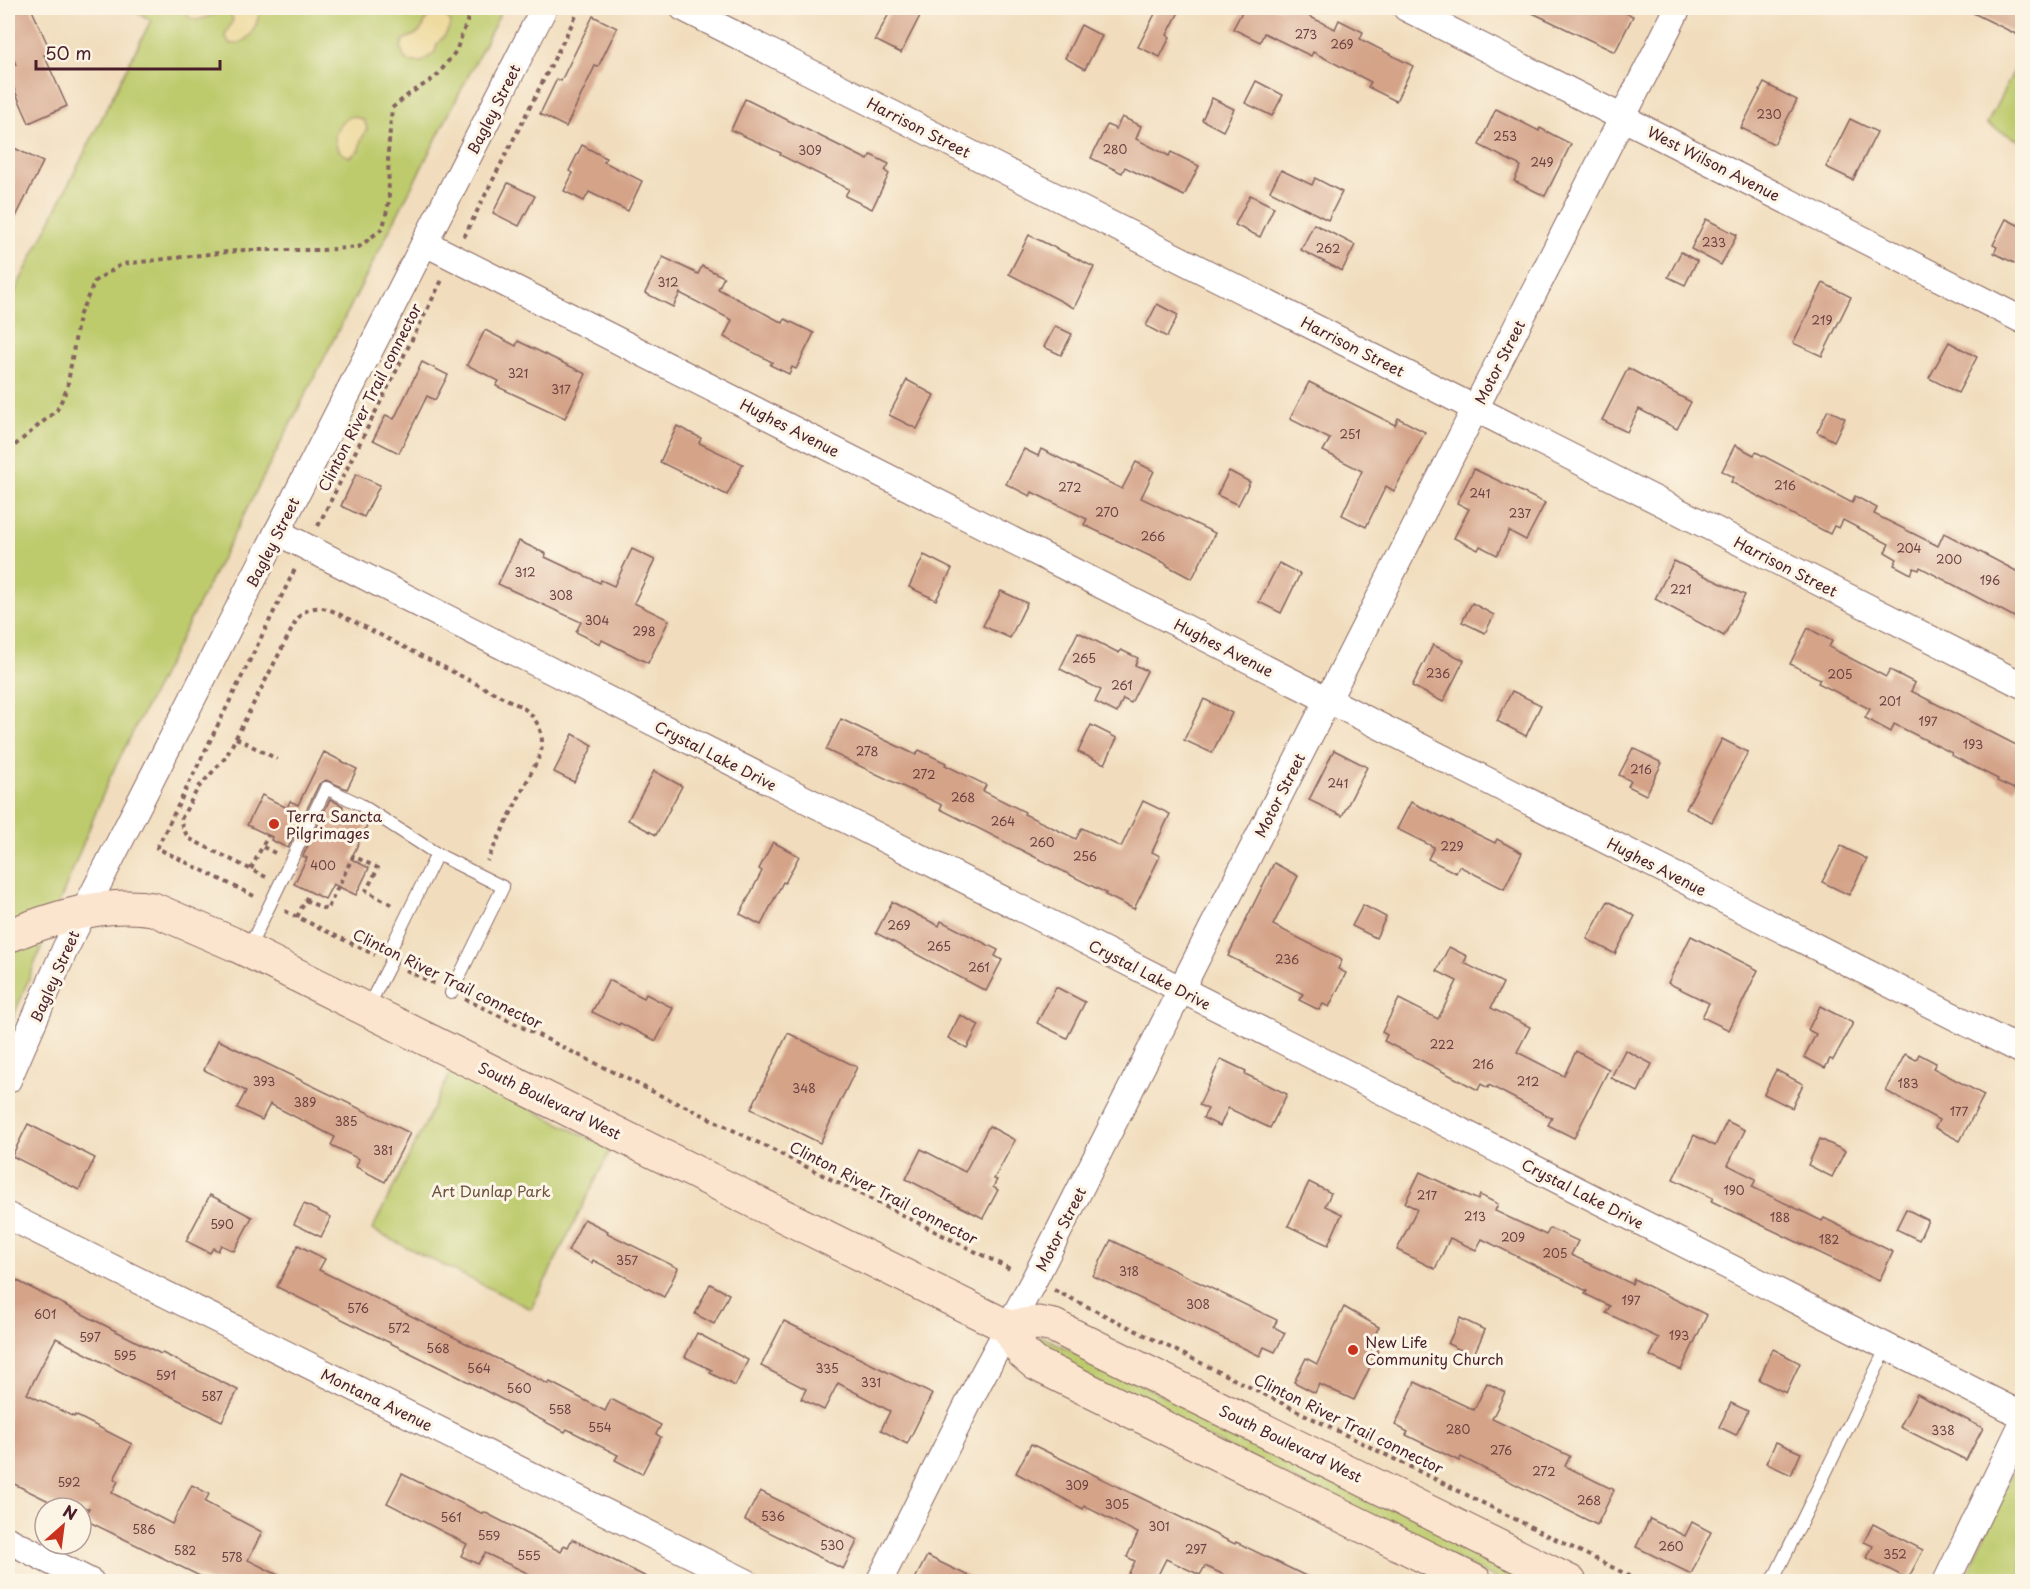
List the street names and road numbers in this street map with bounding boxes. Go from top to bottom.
street label: Bagley Street [460,60,526,158]
street label: Harrison Street [863,91,975,163]
street label: West Wilson Avenue [1644,120,1784,206]
street label: Clinton River Trail connector [311,299,427,495]
street label: Harrison Street [1297,310,1409,382]
street label: Motor Street [1468,316,1530,408]
street label: Hughes Avenue [736,392,844,462]
street label: Bagley Street [239,493,305,591]
street label: Harrison Street [1730,530,1842,602]
street label: Hughes Avenue [1170,612,1278,682]
street label: Crystal Lake Drive [651,714,781,796]
street label: Motor Street [1248,749,1310,841]
street label: Hughes Avenue [1603,831,1711,901]
street label: Clinton River Trail connector [349,922,547,1034]
street label: Bagley Street [23,926,85,1026]
street label: Crystal Lake Drive [1085,933,1215,1015]
street label: South Boulevard West [475,1055,625,1145]
street label: Clinton River Trail connector [786,1134,982,1250]
street label: Crystal Lake Drive [1518,1152,1648,1234]
street label: Motor Street [1029,1183,1091,1275]
street label: Montana Avenue [317,1362,437,1436]
street label: Clinton River Trail connector [1250,1367,1448,1479]
street label: South Boulevard West [1216,1398,1366,1488]

